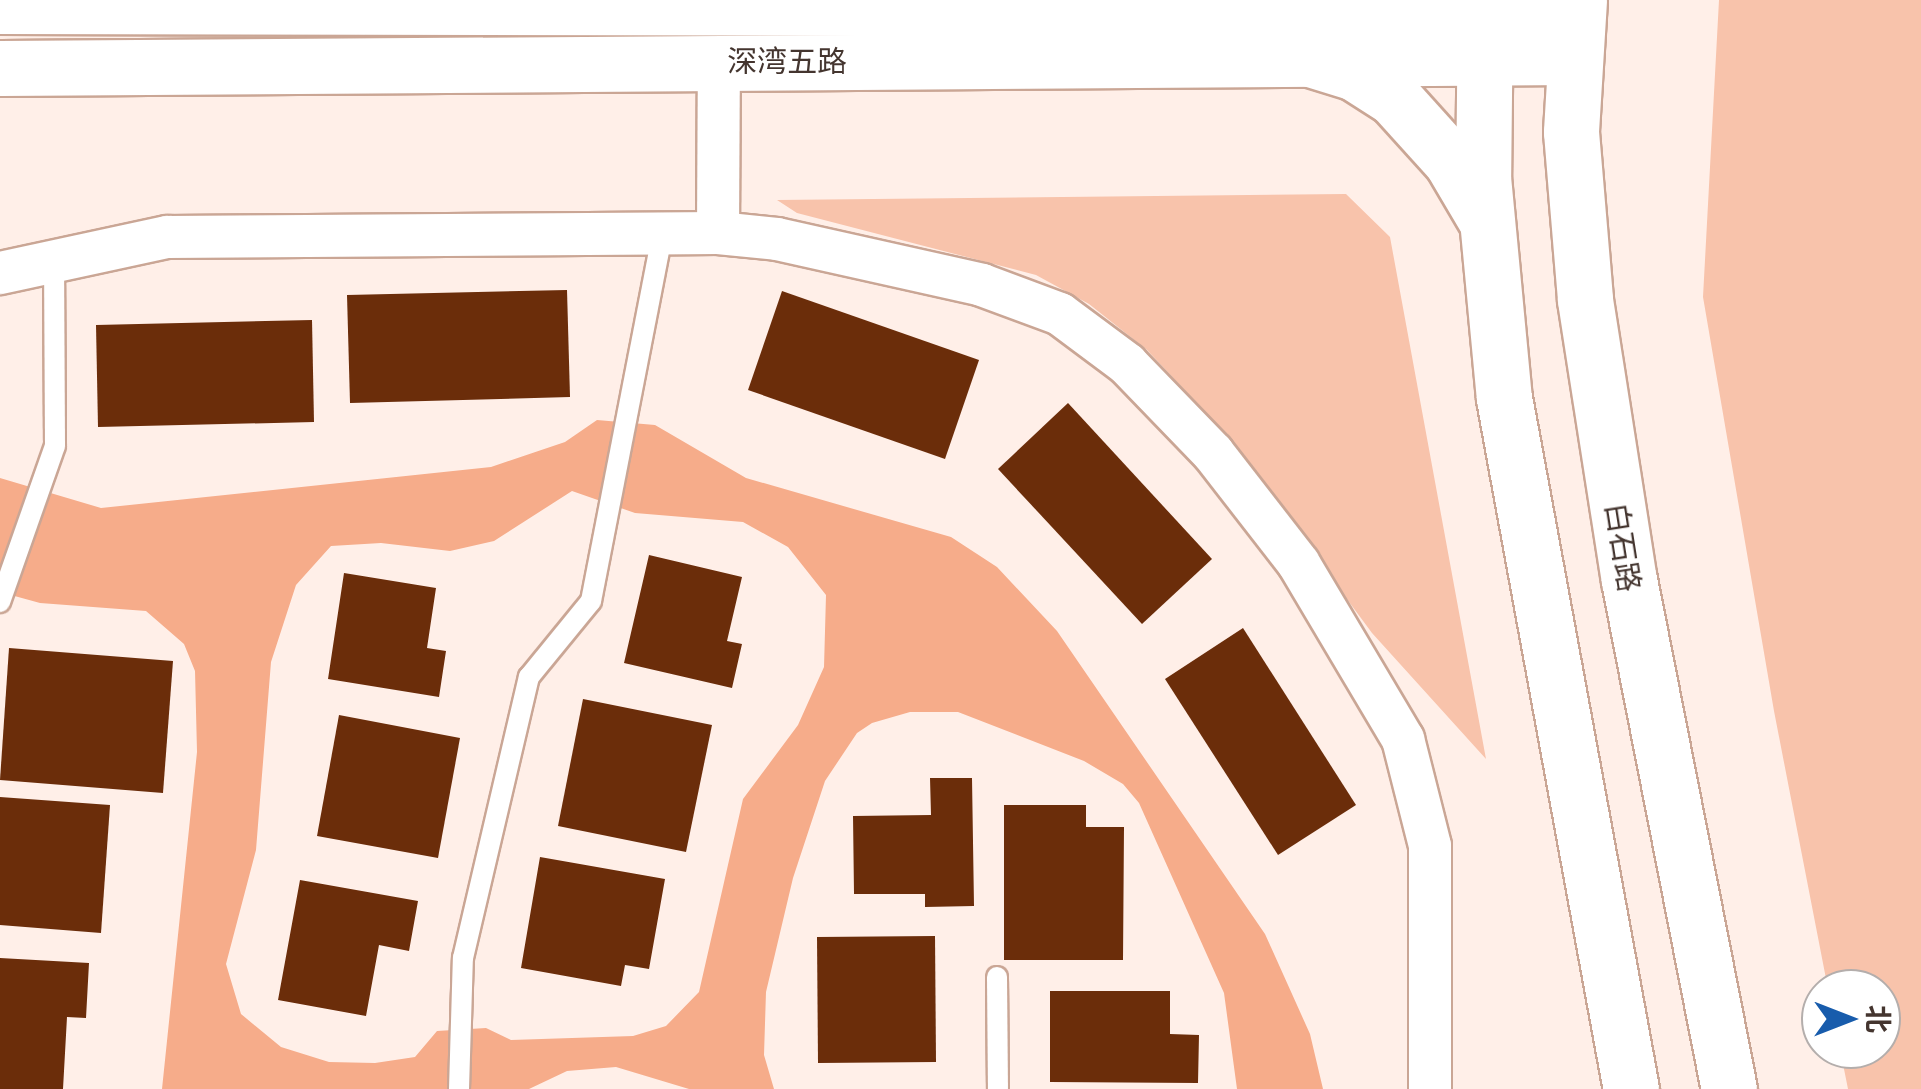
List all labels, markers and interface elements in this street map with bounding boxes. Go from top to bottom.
street label: 深湾五路 [727,42,847,78]
street label: 白石路 [1599,500,1649,594]
north arrow [1801,969,1901,1069]
text: 北 [1861,1005,1898,1033]

